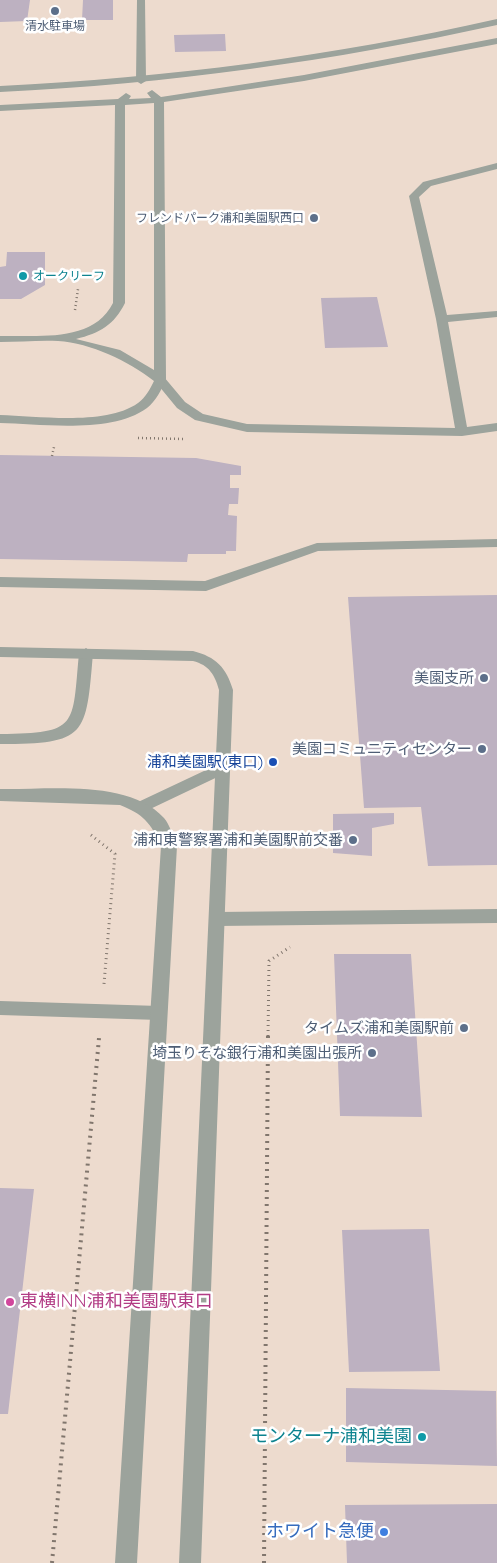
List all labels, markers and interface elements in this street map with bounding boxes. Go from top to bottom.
marker: 清水駐車場 [49,5,61,17]
place label: 清水駐車場 [25,19,85,33]
place label: フレンドパーク浦和美園駅西口 [136,211,304,225]
marker: フレンドパーク浦和美園駅西口 [308,212,320,224]
place label: オークリーフ [33,269,105,283]
marker: オークリーフ [17,270,29,282]
place label: 美園支所 [414,669,474,687]
marker: 美園支所 [478,672,490,684]
place label: 美園コミュニティセンター [292,740,472,758]
marker: 美園コミュニティセンター [476,743,488,755]
place label: 浦和美園駅(東口) [147,753,263,771]
marker: 浦和美園駅(東口) [267,756,279,768]
place label: 浦和東警察署浦和美園駅前交番 [133,831,343,849]
marker: 浦和東警察署浦和美園駅前交番 [347,834,359,846]
place label: タイムズ浦和美園駅前 [304,1019,454,1037]
marker: タイムズ浦和美園駅前 [458,1022,470,1034]
place label: 埼玉りそな銀行浦和美園出張所 [152,1044,362,1062]
marker: 埼玉りそな銀行浦和美園出張所 [366,1047,378,1059]
place label: 東横INN浦和美園駅東口 [20,1291,213,1313]
marker: 東横INN浦和美園駅東口 [4,1296,16,1308]
place label: モンターナ浦和美園 [250,1426,412,1448]
marker: モンターナ浦和美園 [416,1431,428,1443]
place label: ホワイト急便 [266,1521,374,1543]
marker: ホワイト急便 [378,1526,390,1538]

